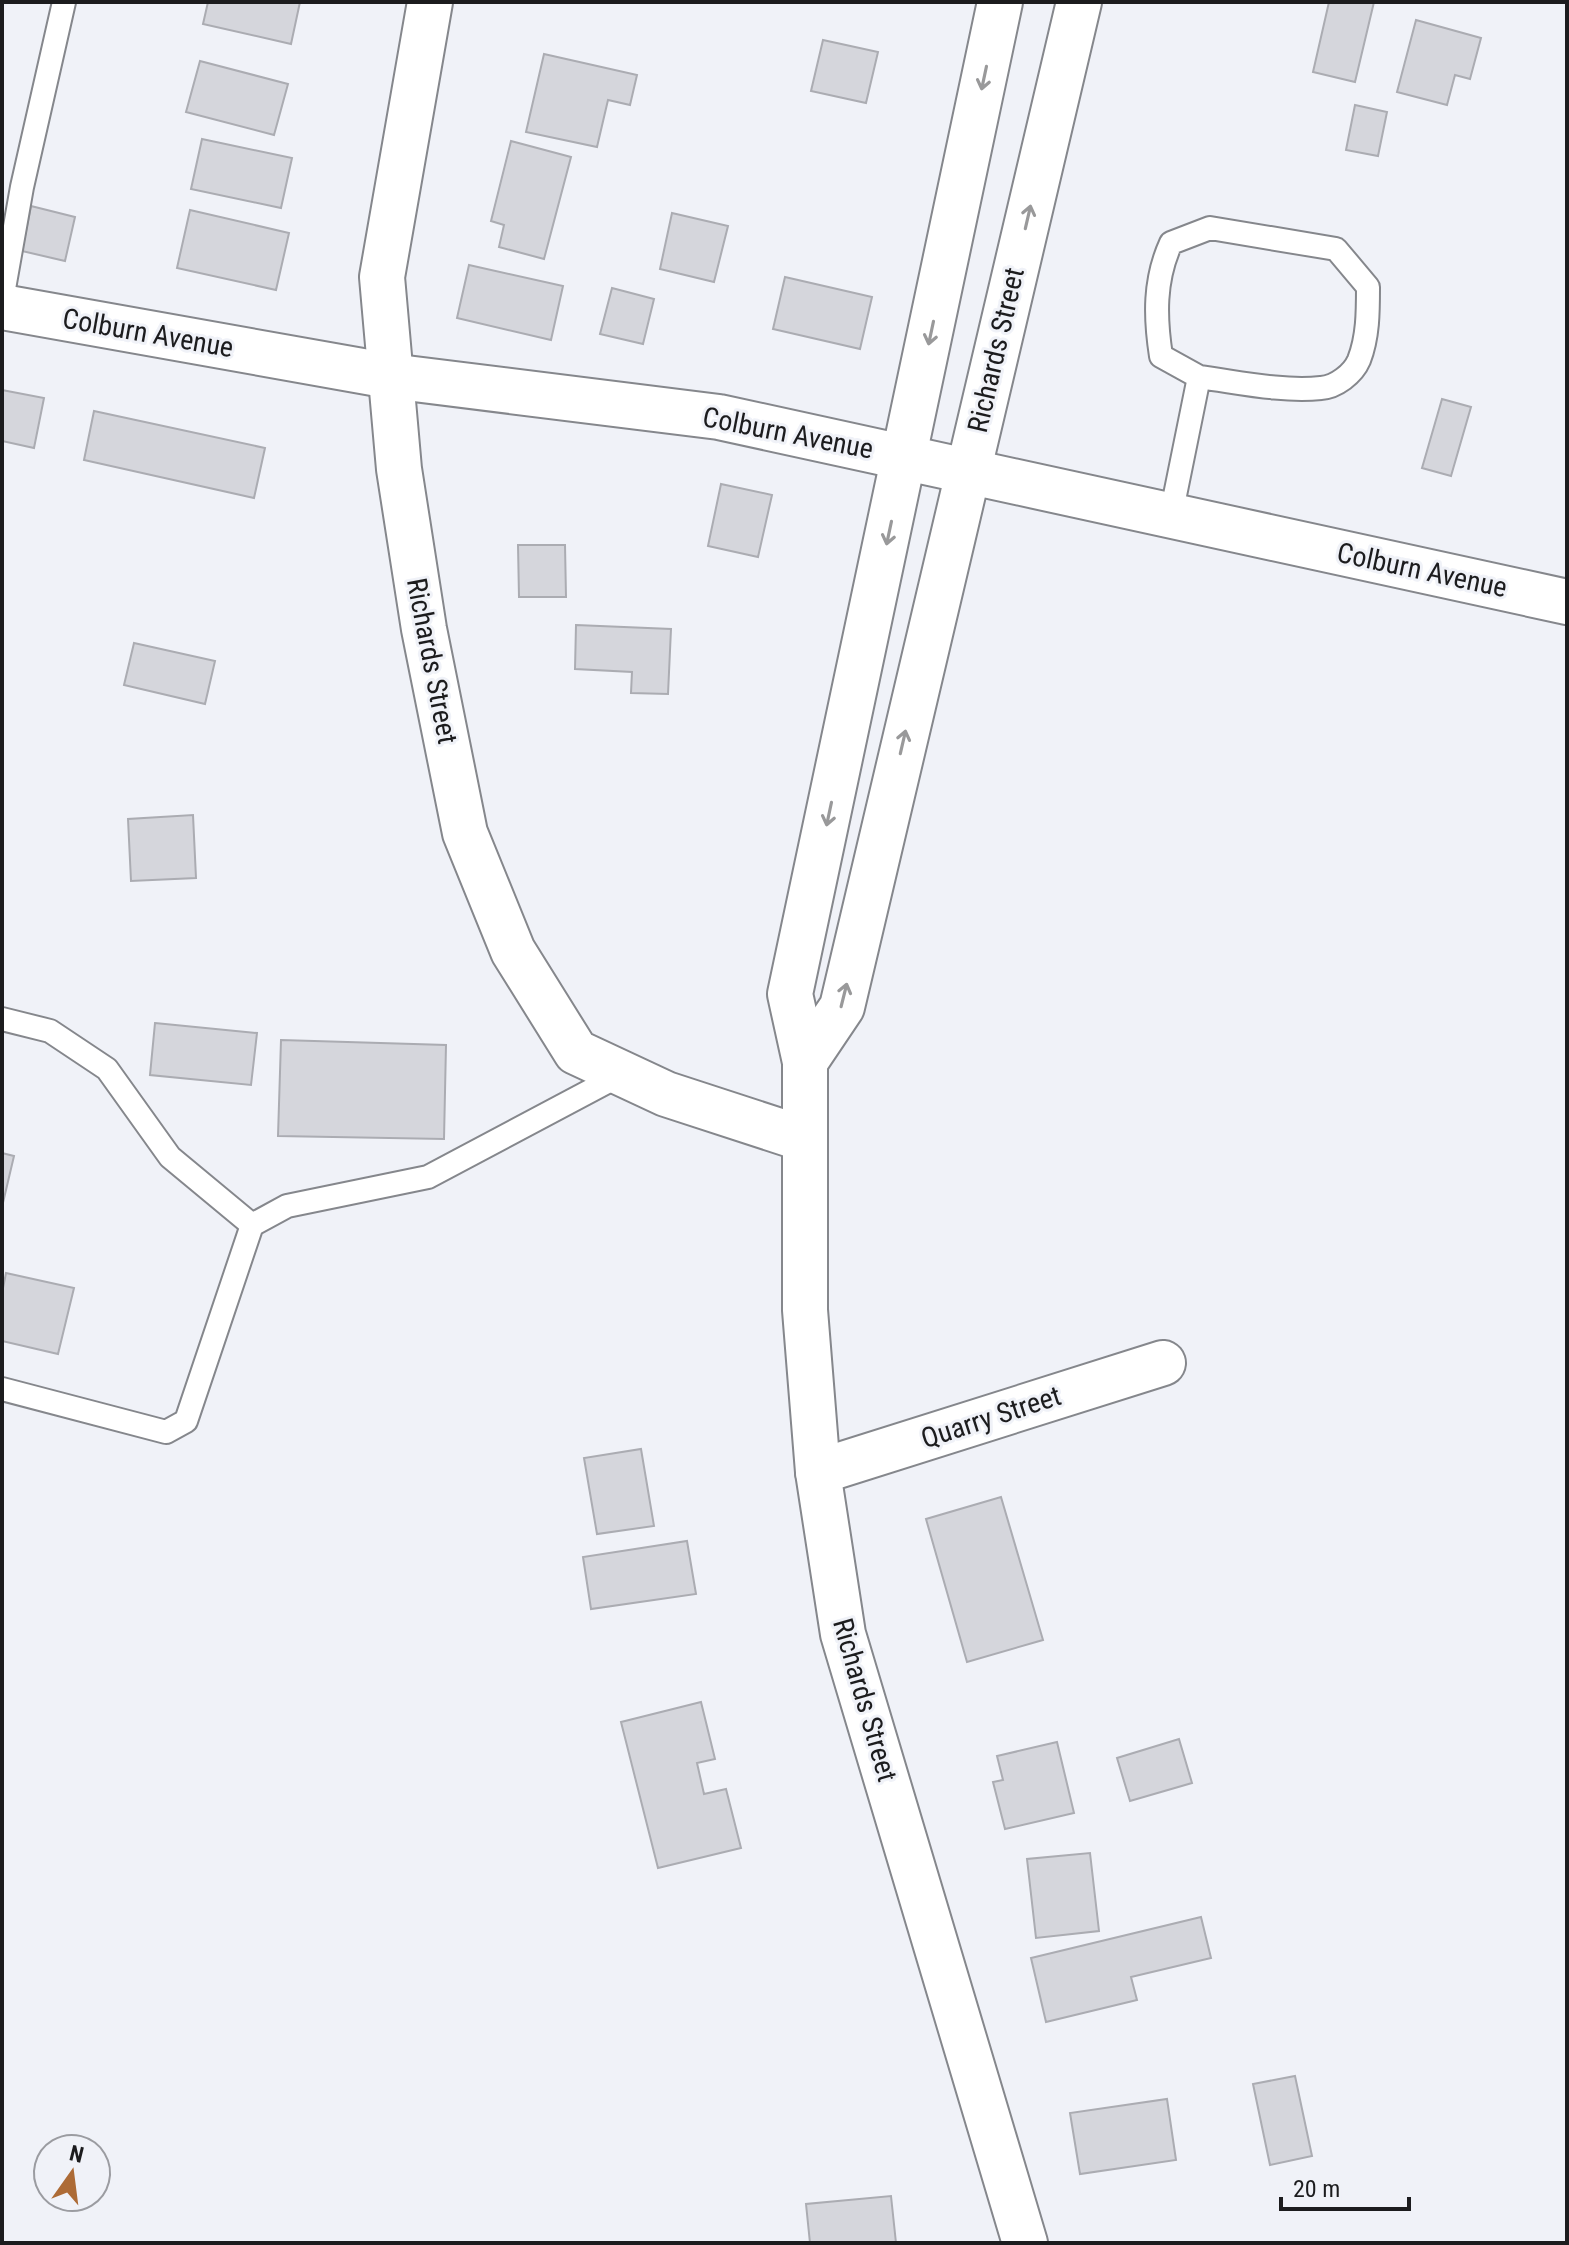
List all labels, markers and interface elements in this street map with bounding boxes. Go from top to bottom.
one-way arrow [976,65,991,91]
one-way arrow [1021,205,1036,230]
street label: Richards Street [961,264,1031,436]
street label: Colburn Avenue [60,302,236,364]
one-way arrow [923,320,938,345]
street label: Colburn Avenue [700,400,876,466]
one-way arrow [881,519,896,545]
street label: Colburn Avenue [1334,536,1510,604]
street label: Richards Street [400,575,464,747]
one-way arrow [896,730,911,756]
one-way arrow [821,801,836,827]
one-way arrow [837,983,852,1009]
street label: Quarry Street [917,1379,1065,1455]
street label: Richards Street [826,1615,904,1785]
north arrow [32,2133,112,2213]
text: N [67,2140,86,2168]
scale bar [1281,2161,1409,2211]
text: 20 m [1293,2175,1340,2203]

